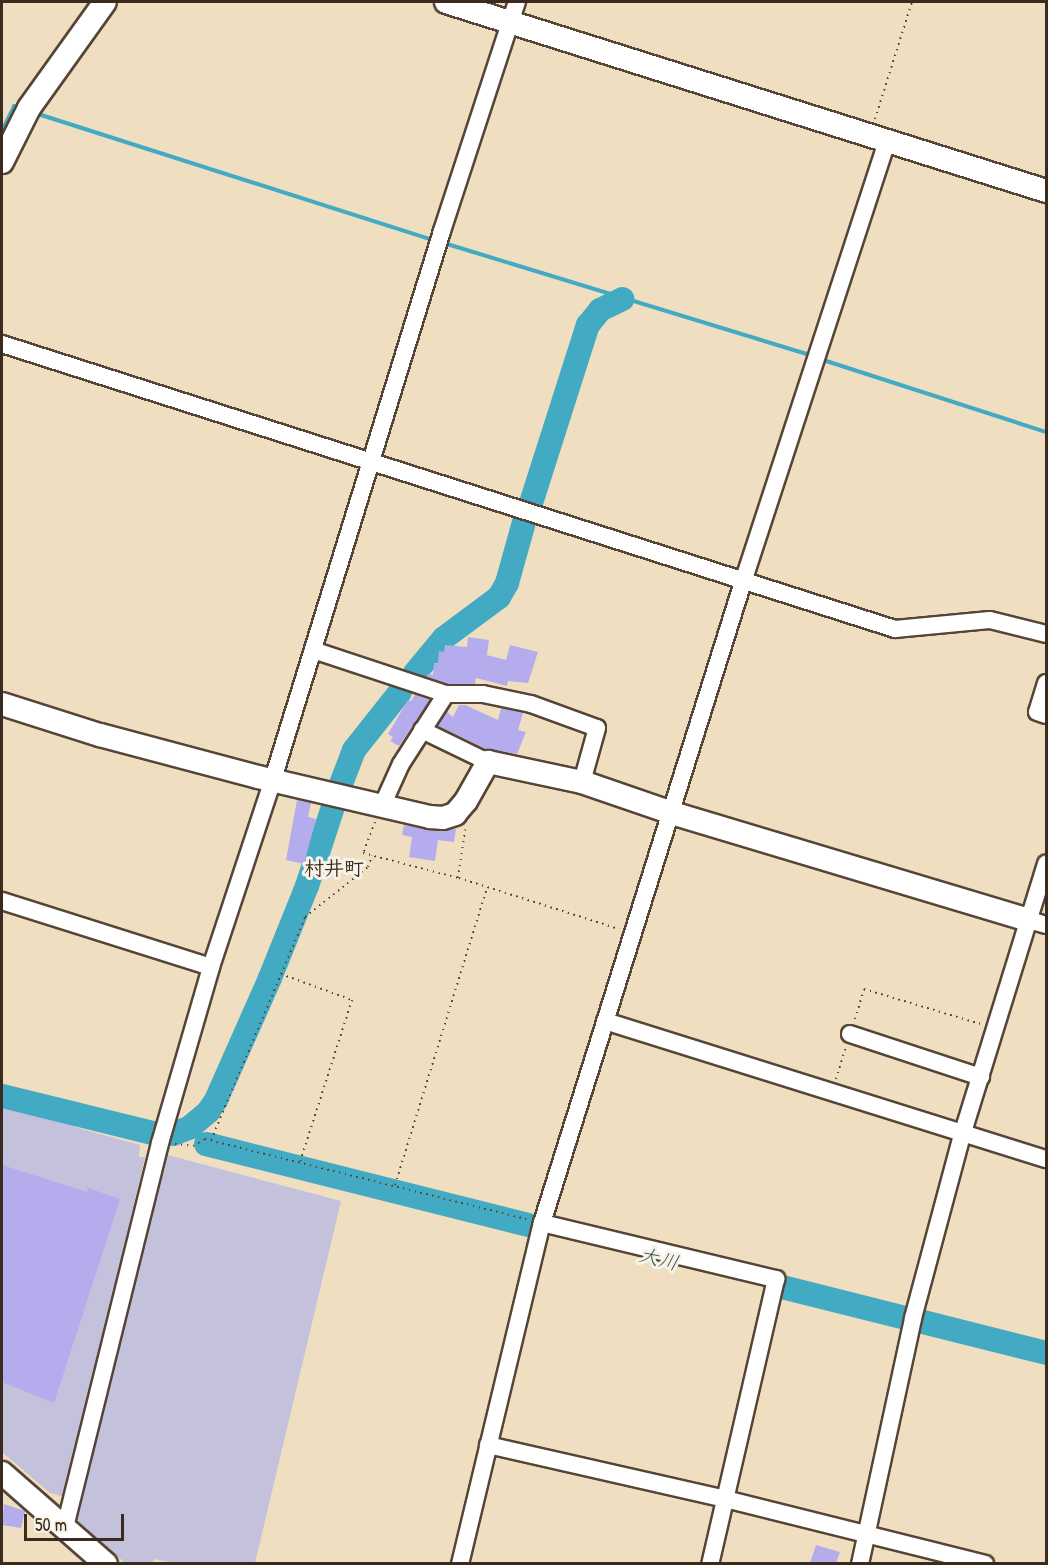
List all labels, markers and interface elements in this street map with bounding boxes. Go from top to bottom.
district label: 村井町 [304,855,364,879]
water label: 大川 [637,1242,681,1274]
scale bar [27,1502,128,1540]
text: 50 m [35,1512,67,1537]

